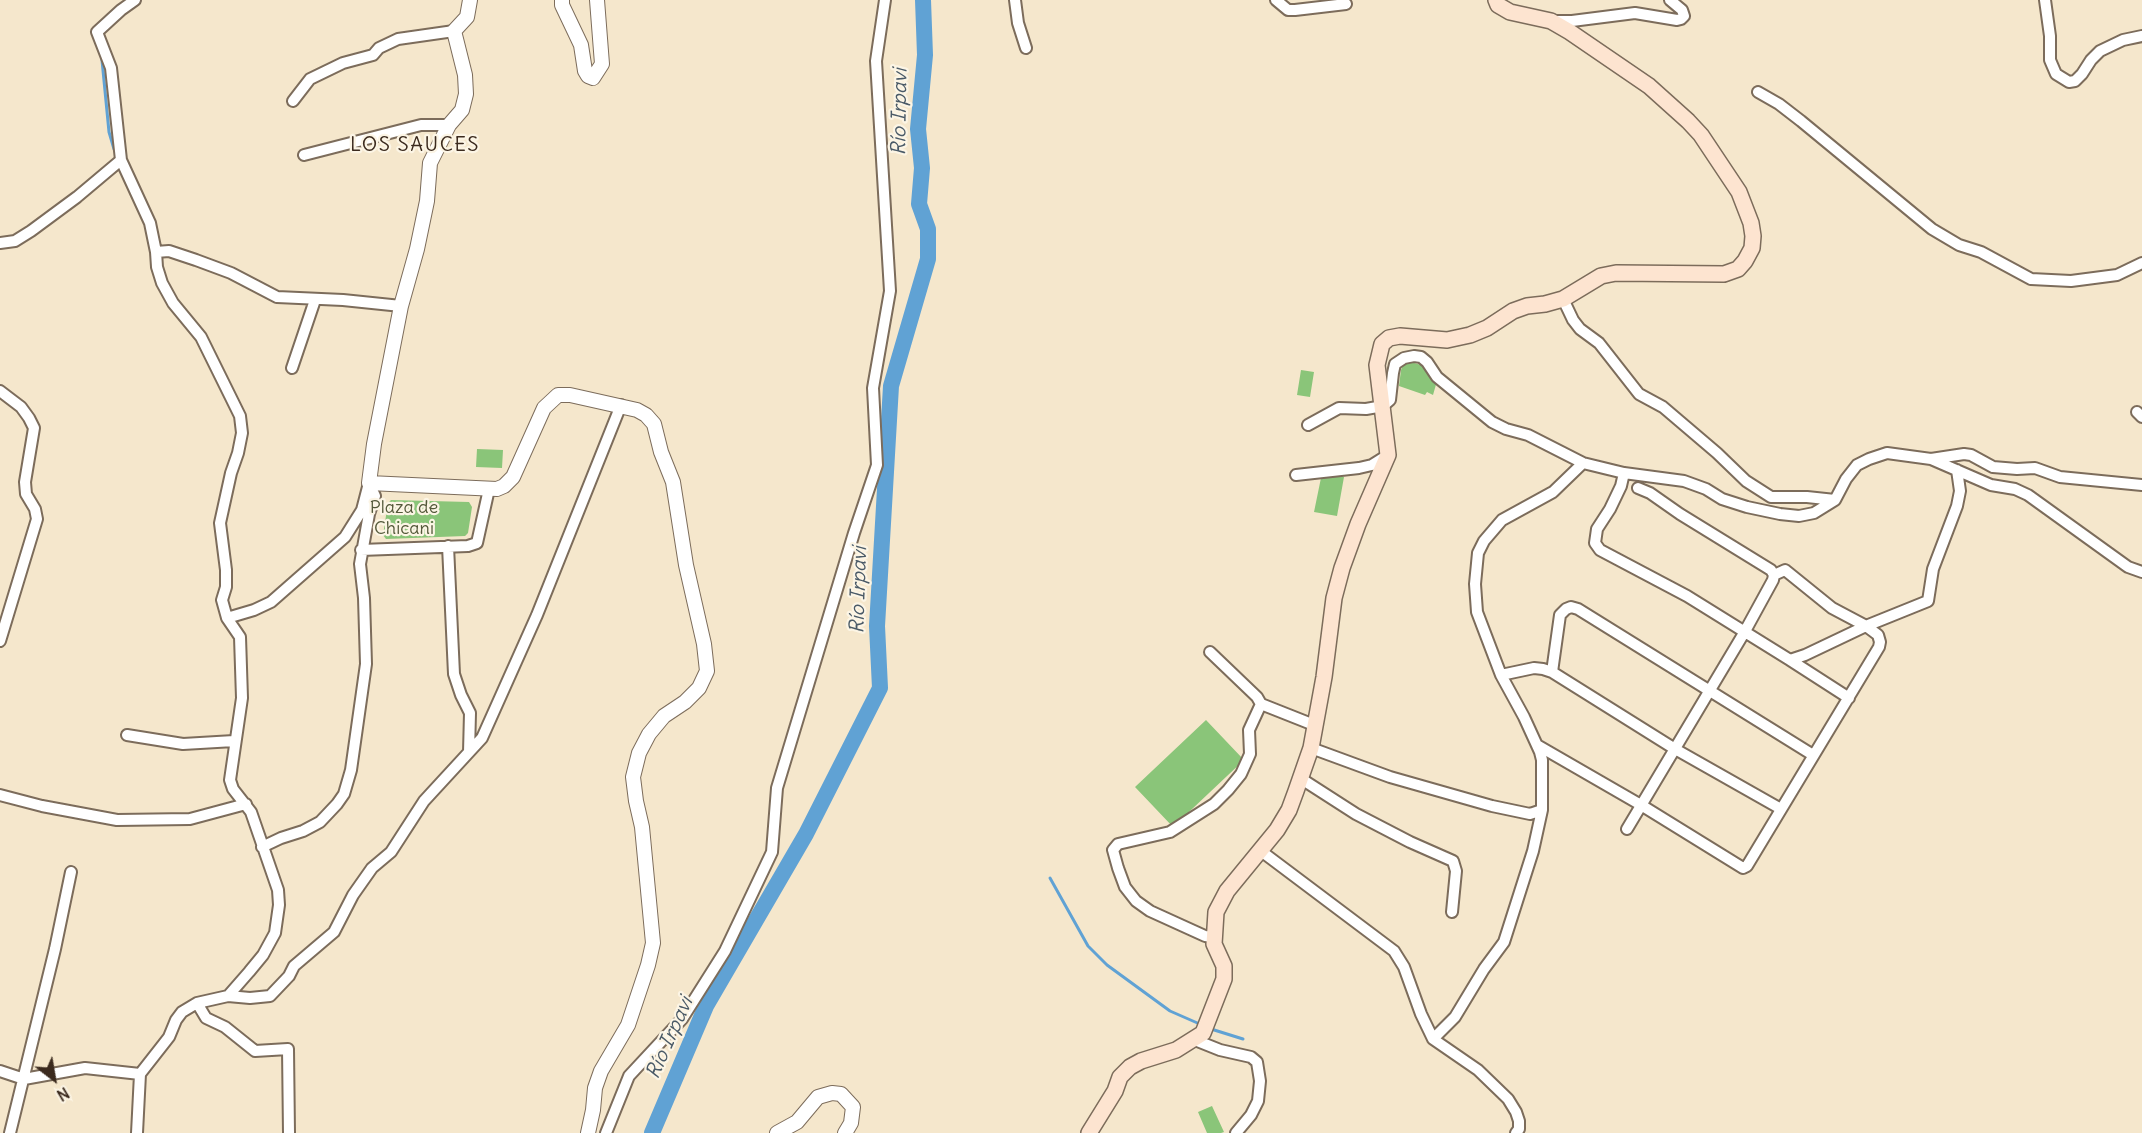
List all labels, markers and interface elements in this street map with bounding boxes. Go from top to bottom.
water label: Río Irpavi [887,68,913,156]
district label: LOS SAUCES [350,133,480,157]
park label: Plaza de Chicani [370,497,438,540]
water label: Río Irpavi [845,546,873,634]
water label: Río Irpavi [641,993,699,1083]
north arrow [24,1049,84,1109]
text: N [53,1083,73,1106]

